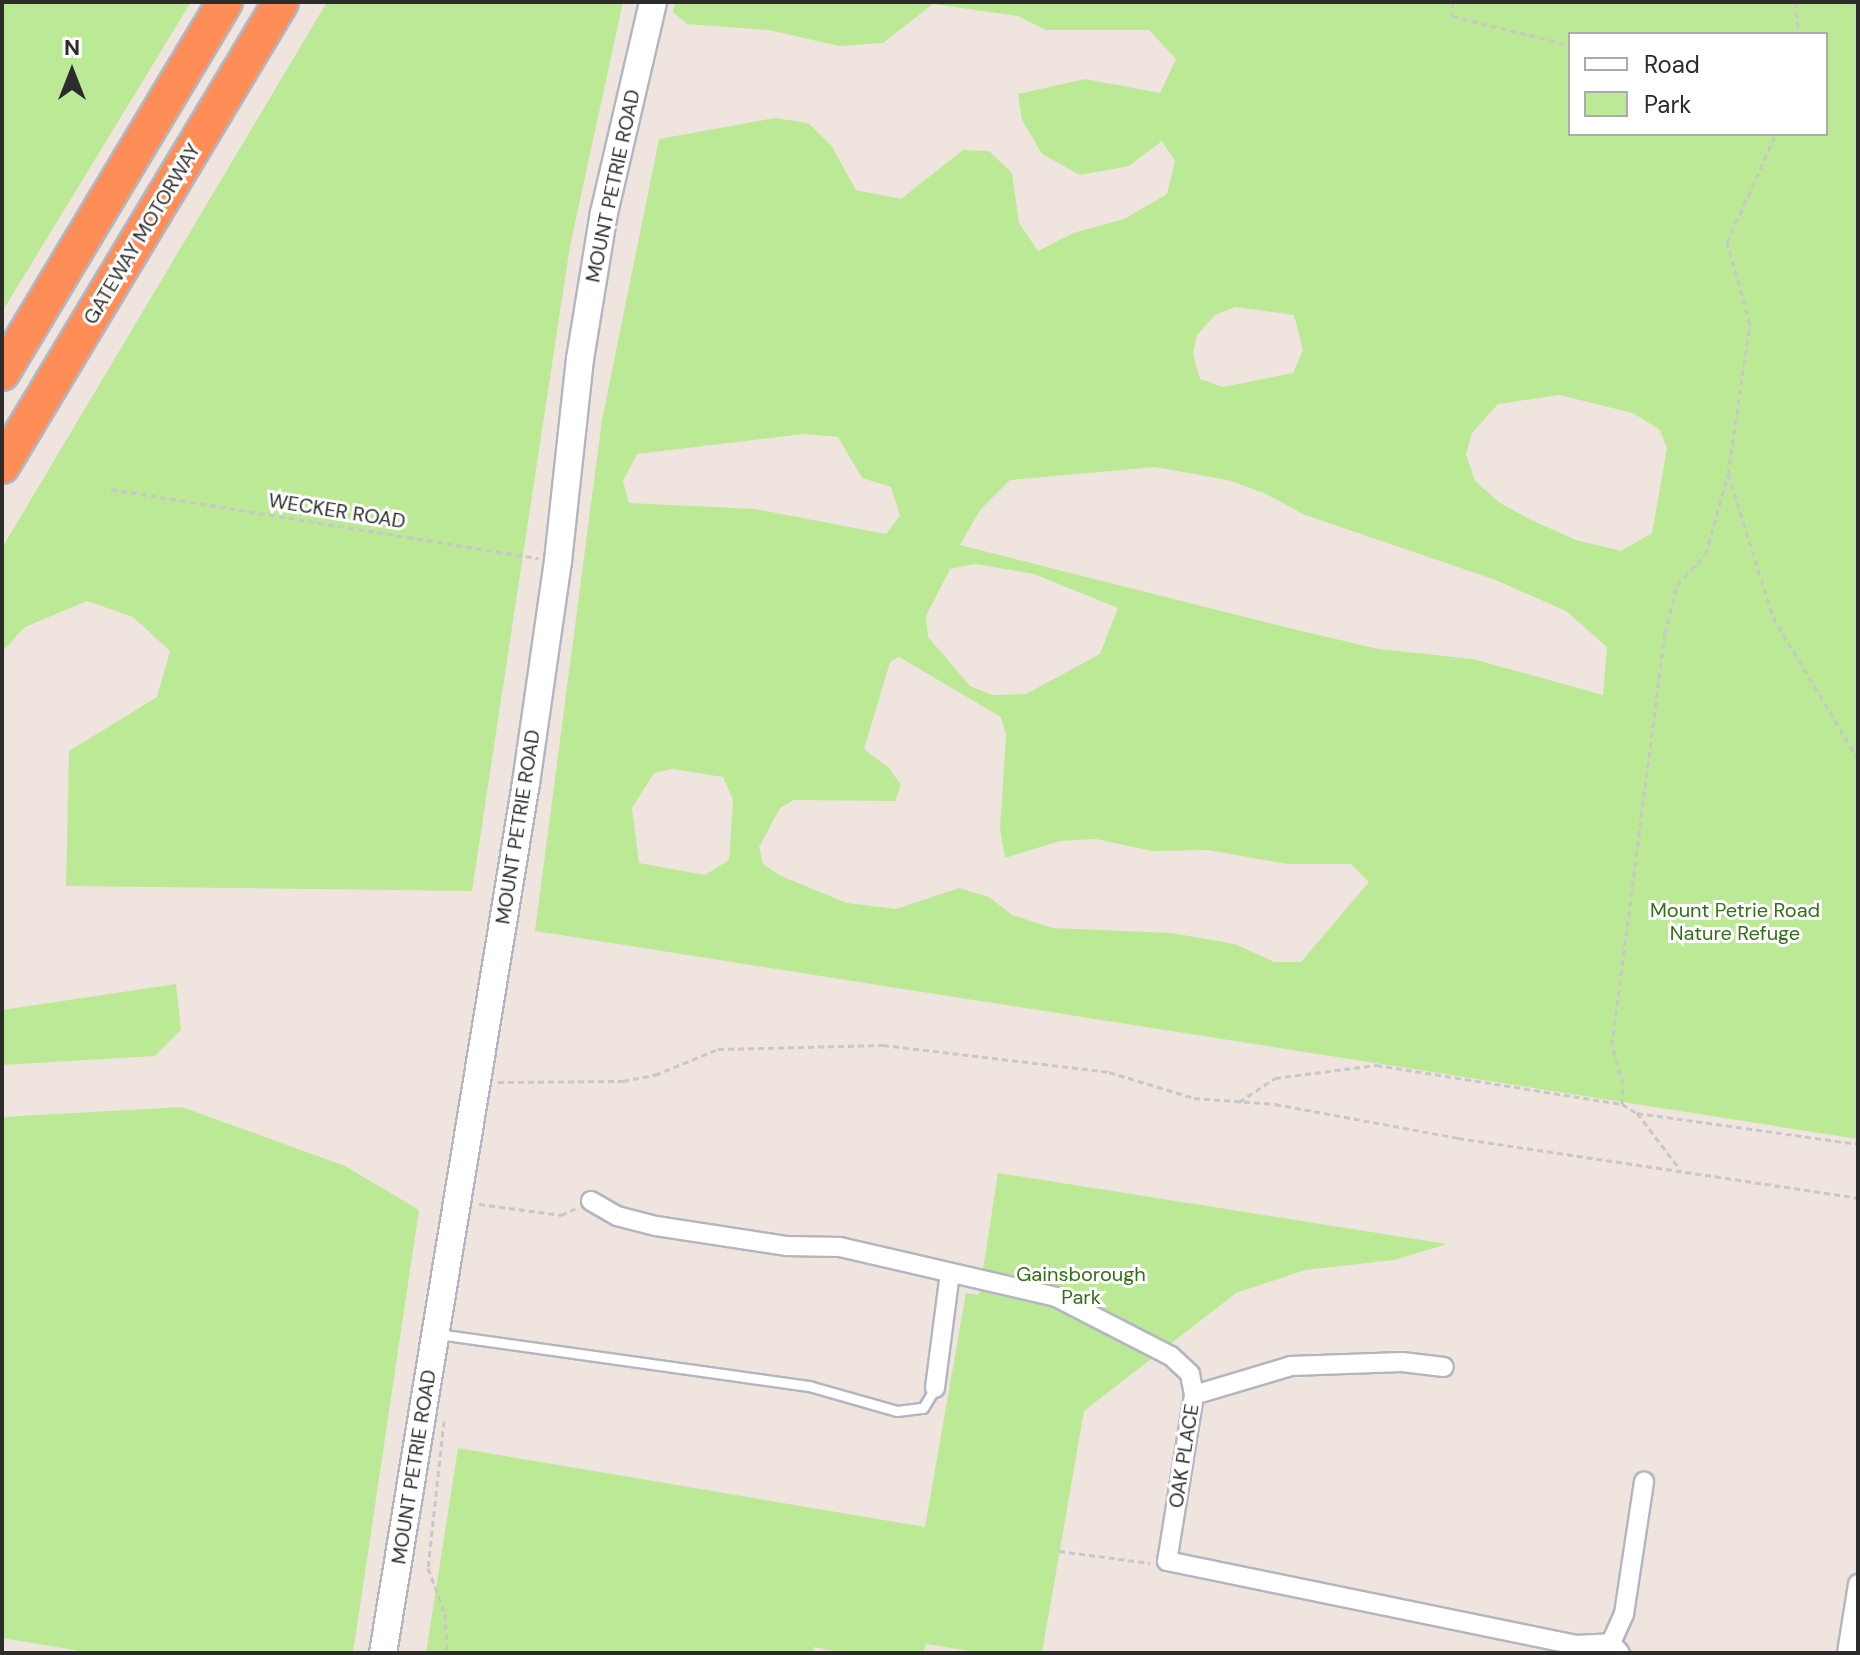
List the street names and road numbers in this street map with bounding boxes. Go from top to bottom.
street label: MOUNT PETRIE ROAD [581,87,645,285]
street label: GATEWAY MOTORWAY [79,139,205,329]
street label: WECKER ROAD [267,488,407,534]
street label: MOUNT PETRIE ROAD [491,728,545,926]
street label: MOUNT PETRIE ROAD [387,1368,441,1566]
street label: OAK PLACE [1164,1402,1204,1510]

